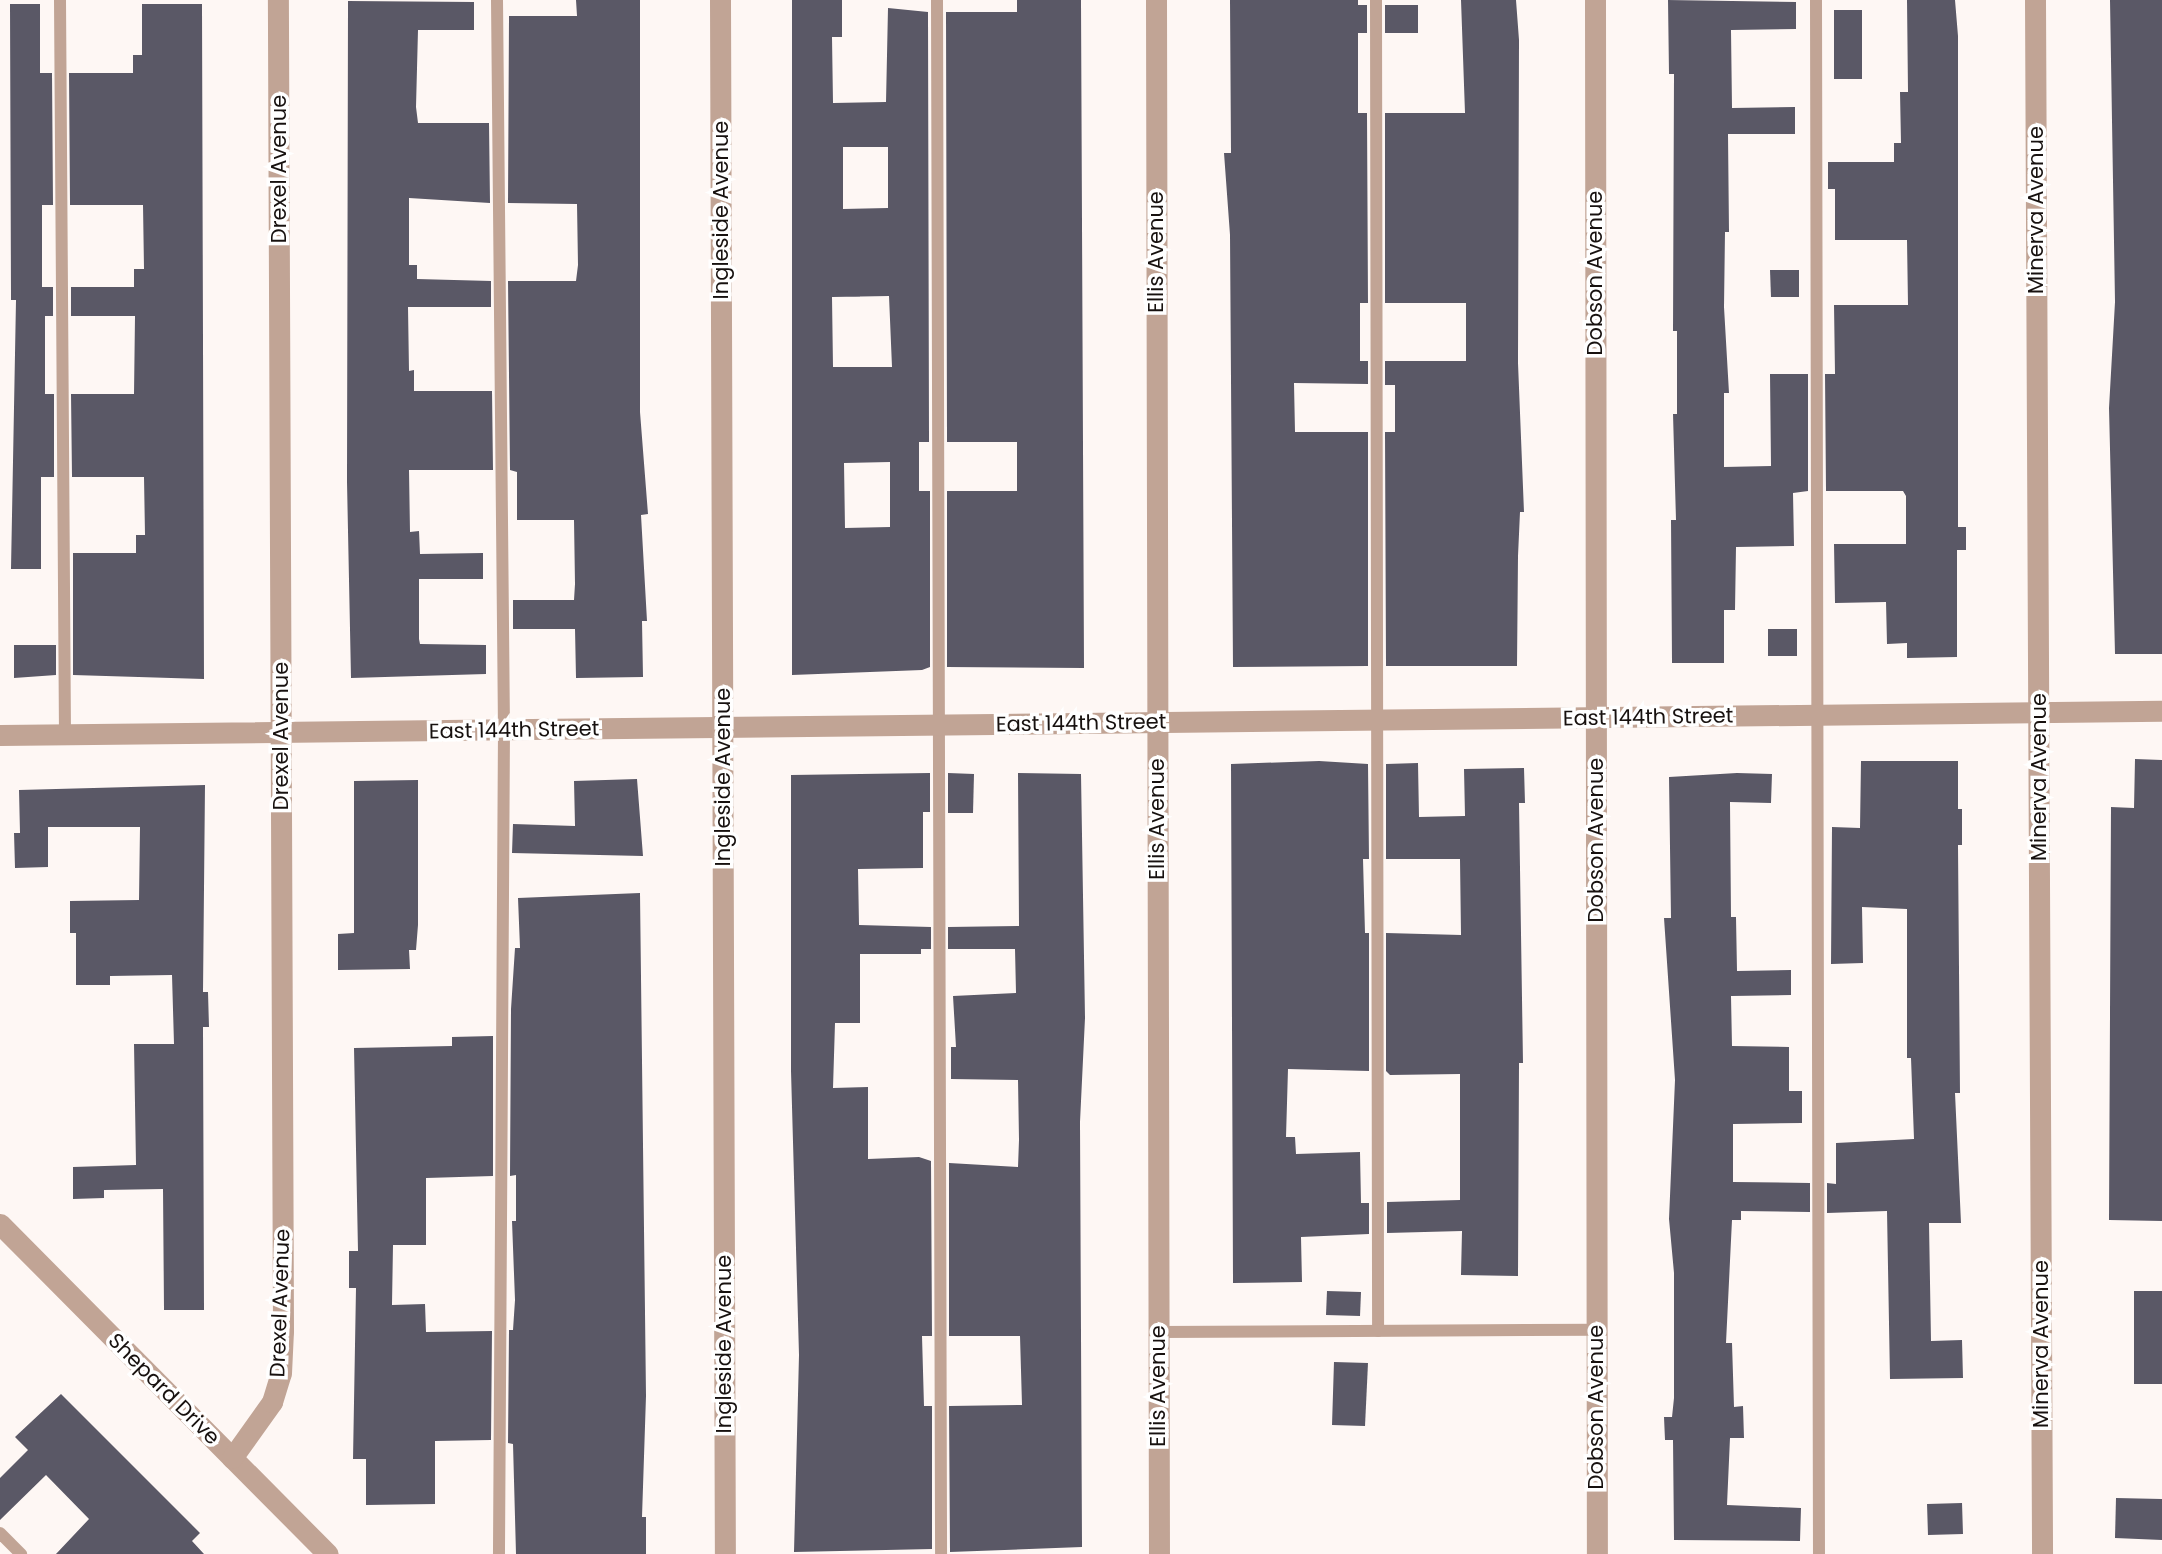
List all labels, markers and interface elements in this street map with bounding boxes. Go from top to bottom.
street label: Drexel Avenue [266,95,292,243]
street label: Ingleside Avenue [708,121,734,299]
street label: Minerva Avenue [2023,126,2049,294]
street label: Ellis Avenue [1143,191,1169,313]
street label: Dobson Avenue [1582,191,1608,355]
street label: Drexel Avenue [268,662,294,810]
street label: Ingleside Avenue [710,688,736,866]
street label: Minerva Avenue [2026,693,2052,861]
street label: East 144th Street [1563,703,1733,731]
street label: East 144th Street [996,709,1166,737]
street label: East 144th Street [429,716,599,744]
street label: Ellis Avenue [1144,758,1170,880]
street label: Dobson Avenue [1583,758,1609,922]
street label: Drexel Avenue [265,1228,295,1378]
street label: Ingleside Avenue [711,1255,737,1433]
street label: Minerva Avenue [2028,1260,2054,1428]
street label: Ellis Avenue [1145,1325,1171,1447]
street label: Dobson Avenue [1583,1325,1609,1489]
street label: Shepard Drive [103,1328,225,1450]

